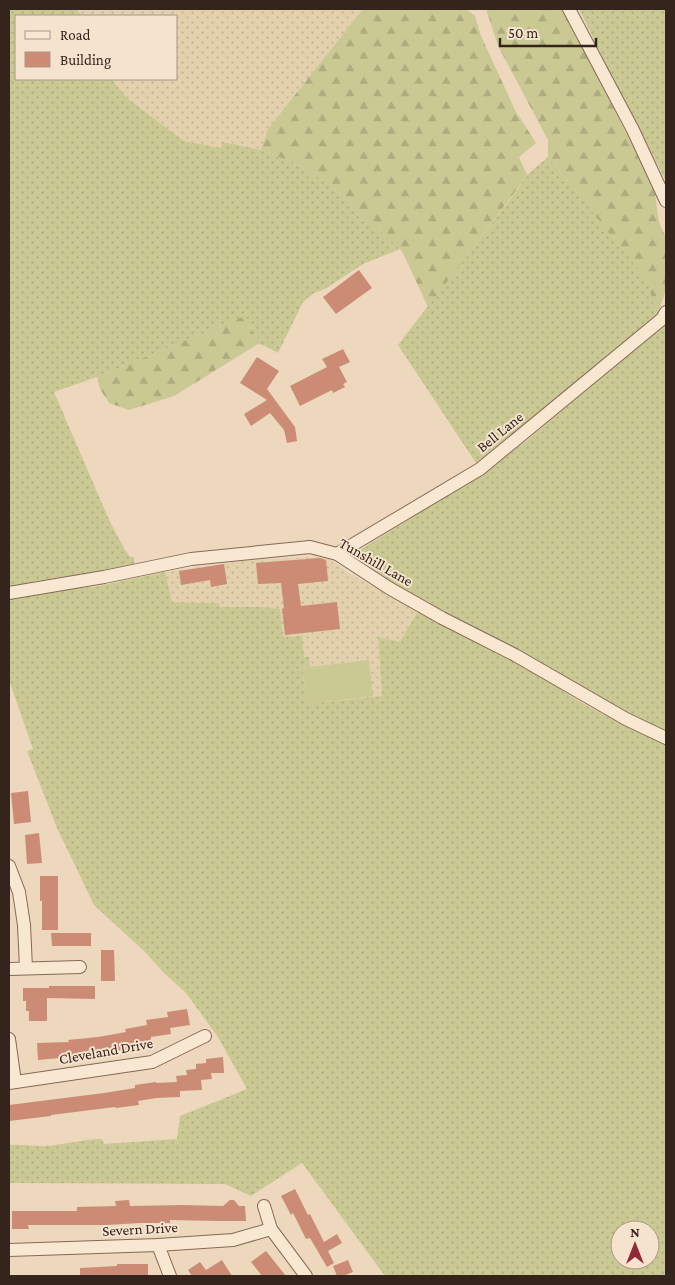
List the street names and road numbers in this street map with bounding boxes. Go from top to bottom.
street label: Bell Lane [474,408,527,455]
street label: Tunshill Lane [337,535,416,590]
street label: Cleveland Drive [58,1035,155,1067]
street label: Severn Drive [102,1219,179,1239]

